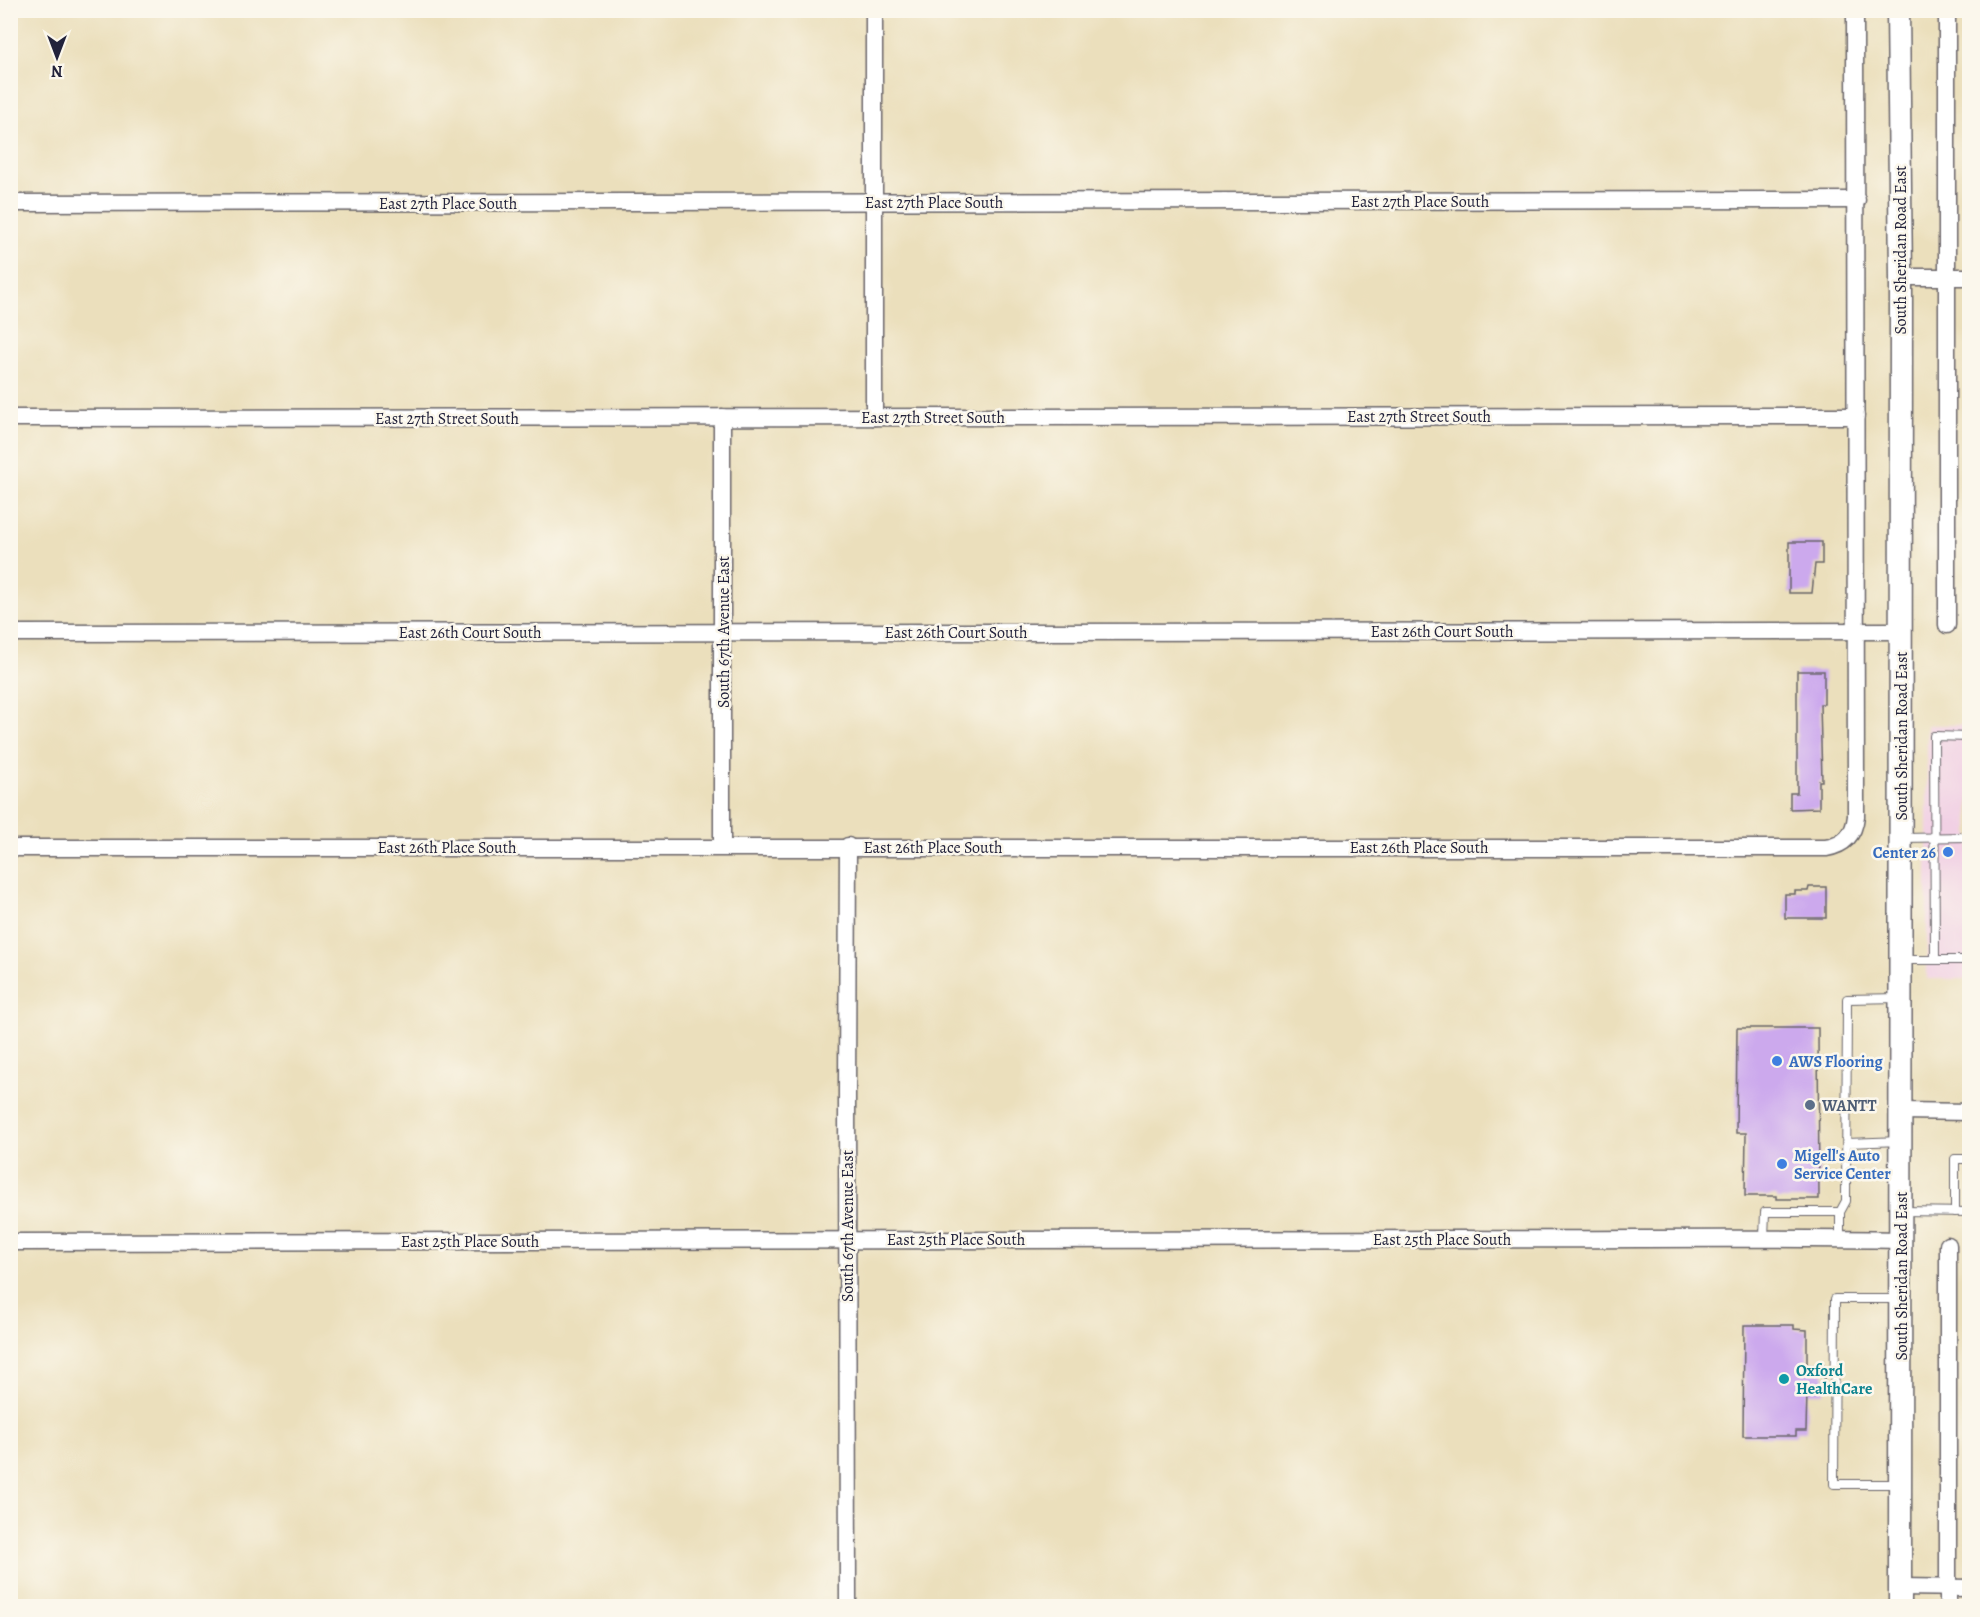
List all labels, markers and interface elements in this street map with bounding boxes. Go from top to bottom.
north arrow [27,27,87,87]
text: N [51,60,63,82]
street label: South Sheridan Road East [1890,165,1912,335]
street label: East 27th Place South [1351,191,1490,213]
street label: East 27th Place South [865,192,1004,214]
street label: East 27th Place South [379,193,518,215]
street label: East 27th Street South [1347,406,1491,428]
street label: East 27th Street South [861,407,1005,429]
street label: East 27th Street South [375,408,519,430]
street label: South 67th Avenue East [713,556,735,708]
street label: East 26th Court South [1371,621,1514,643]
street label: East 26th Court South [399,622,542,644]
street label: East 26th Court South [885,622,1028,644]
street label: South Sheridan Road East [1891,651,1913,821]
street label: East 26th Place South [377,837,517,859]
street label: East 26th Place South [863,837,1003,859]
street label: East 26th Place South [1349,837,1489,859]
place label: Center 26 [1873,842,1937,864]
marker: Center 26 [1941,845,1955,859]
place label: AWS Flooring [1788,1051,1883,1073]
marker: AWS Flooring [1770,1054,1784,1068]
place label: WANTT [1821,1095,1877,1117]
marker: WANTT [1803,1098,1817,1112]
place label: Migell's Auto Service Center [1794,1145,1891,1185]
street label: South 67th Avenue East [837,1150,859,1302]
marker: Migell's Auto Service Center [1775,1157,1789,1171]
street label: South Sheridan Road East [1891,1191,1913,1361]
street label: East 25th Place South [887,1229,1026,1251]
street label: East 25th Place South [1373,1229,1512,1251]
street label: East 25th Place South [401,1231,540,1253]
place label: Oxford HealthCare [1796,1360,1872,1400]
marker: Oxford HealthCare [1777,1372,1791,1386]

